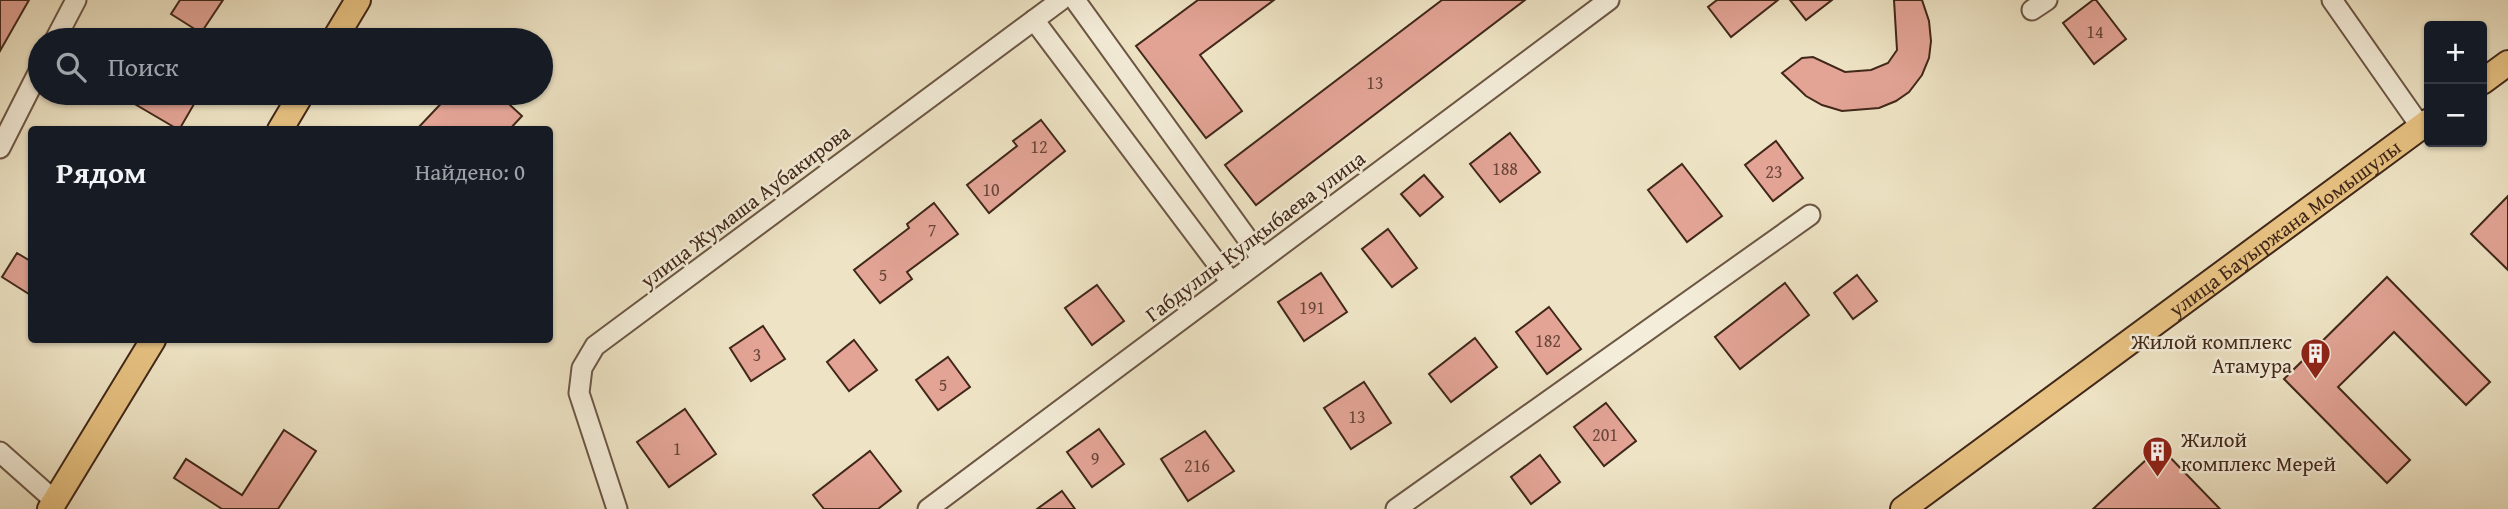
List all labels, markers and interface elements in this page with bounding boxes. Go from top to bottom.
house number: 14 [2086,18,2104,45]
map controls [2424,21,2487,147]
button: + [2424,21,2487,84]
search box [28,28,553,105]
text: Поиск [108,47,179,86]
icon: search [52,48,90,86]
house number: 13 [1366,69,1384,96]
button: − [2424,84,2487,147]
street label: улица Жумаша Аубакирова [633,117,857,296]
street label: улица Бауыржана Момышулы [2161,131,2407,324]
house number: 12 [1030,133,1048,160]
street label: Габдуллы Кулкыбаева улица [1138,143,1372,329]
text: Рядом [56,150,147,194]
text: Найдено: 0 [415,155,525,188]
house number: 188 [1492,155,1518,182]
house number: 23 [1765,158,1783,185]
house number: 10 [982,176,1000,203]
house number: 7 [928,216,936,243]
house number: 5 [879,261,887,288]
house number: 191 [1299,294,1325,321]
place label: Жилой комплекс Атамура [2130,326,2292,381]
house number: 182 [1535,327,1561,354]
building icon: Жилой комплекс Атамура [2298,336,2332,380]
house number: 3 [753,341,761,368]
house number: 5 [939,371,947,398]
house number: 13 [1348,403,1366,430]
house number: 201 [1592,421,1618,448]
place label: Жилой комплекс Мерей [2180,424,2336,479]
building icon: Жилой комплекс Мерей [2141,434,2175,478]
house number: 1 [673,435,681,462]
house number: 9 [1091,445,1099,472]
house number: 216 [1184,452,1210,479]

